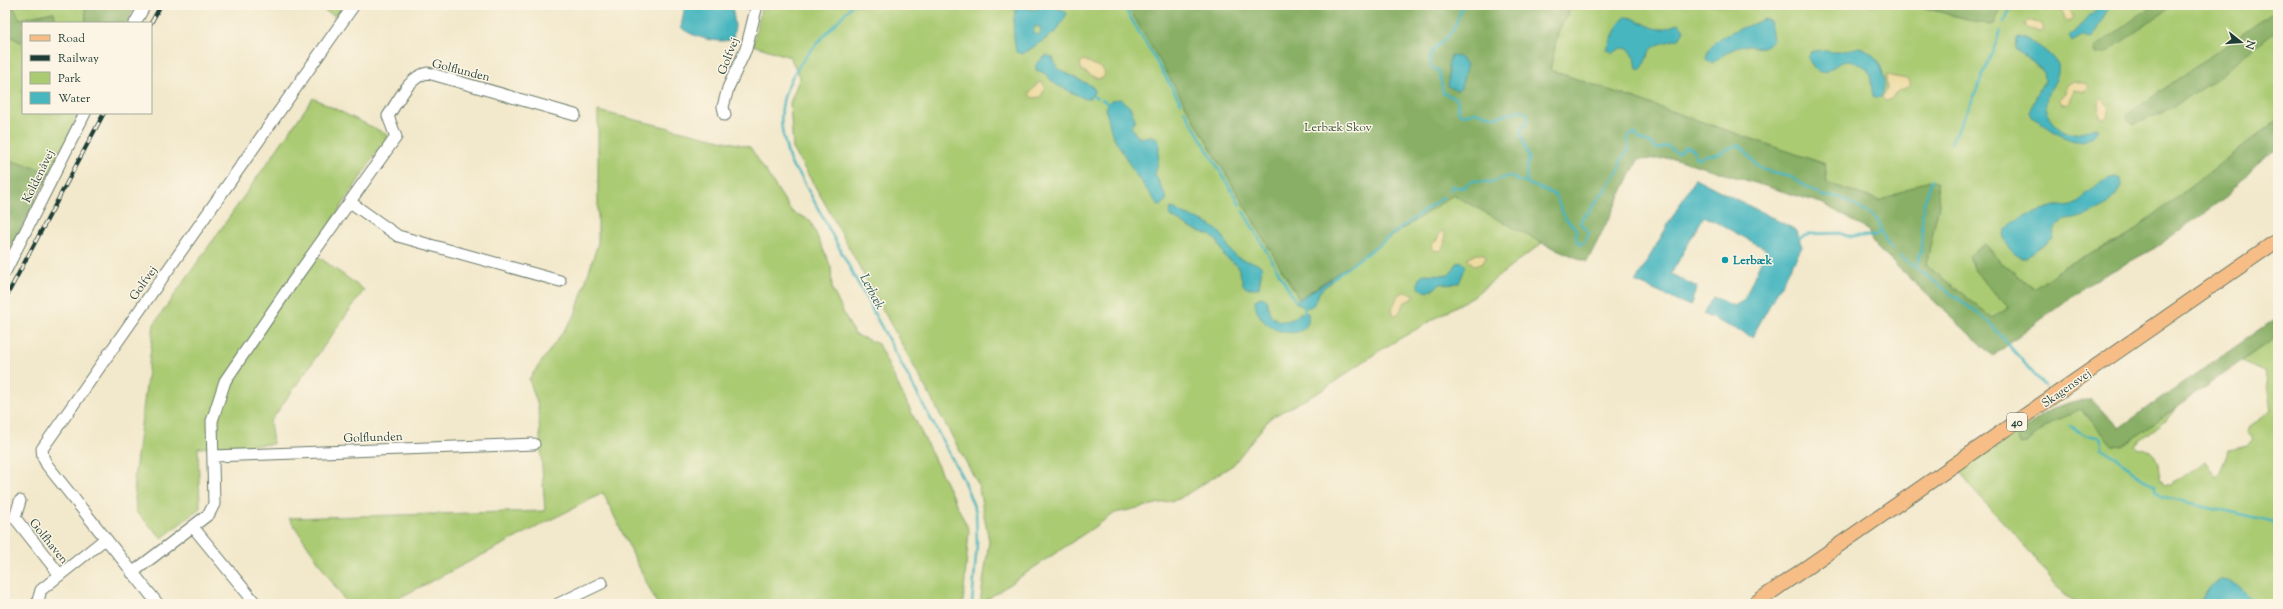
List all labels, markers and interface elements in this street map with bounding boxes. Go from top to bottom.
legend [22,22,152,114]
north arrow [2221,22,2261,62]
text: Road [58,30,85,48]
street label: Golfvej [714,35,744,78]
text: N [2241,37,2259,51]
text: Railway [58,50,99,68]
street label: Golflunden [430,55,492,87]
text: Park [58,70,81,88]
text: Water [58,90,91,108]
park label: Lerbæk Skov [1304,119,1372,137]
street label: Koldenåvej [18,147,60,206]
place label: Lerbæk [1732,252,1772,270]
marker: Lerbæk [1720,255,1730,265]
street label: Golfvej [125,263,162,305]
water label: Lerbæk [854,271,888,313]
street label: Skagensvej [2038,365,2095,413]
road number: 40 [2007,413,2027,431]
street label: Golflunden [343,428,403,448]
street label: Golfhaven [24,515,72,568]

